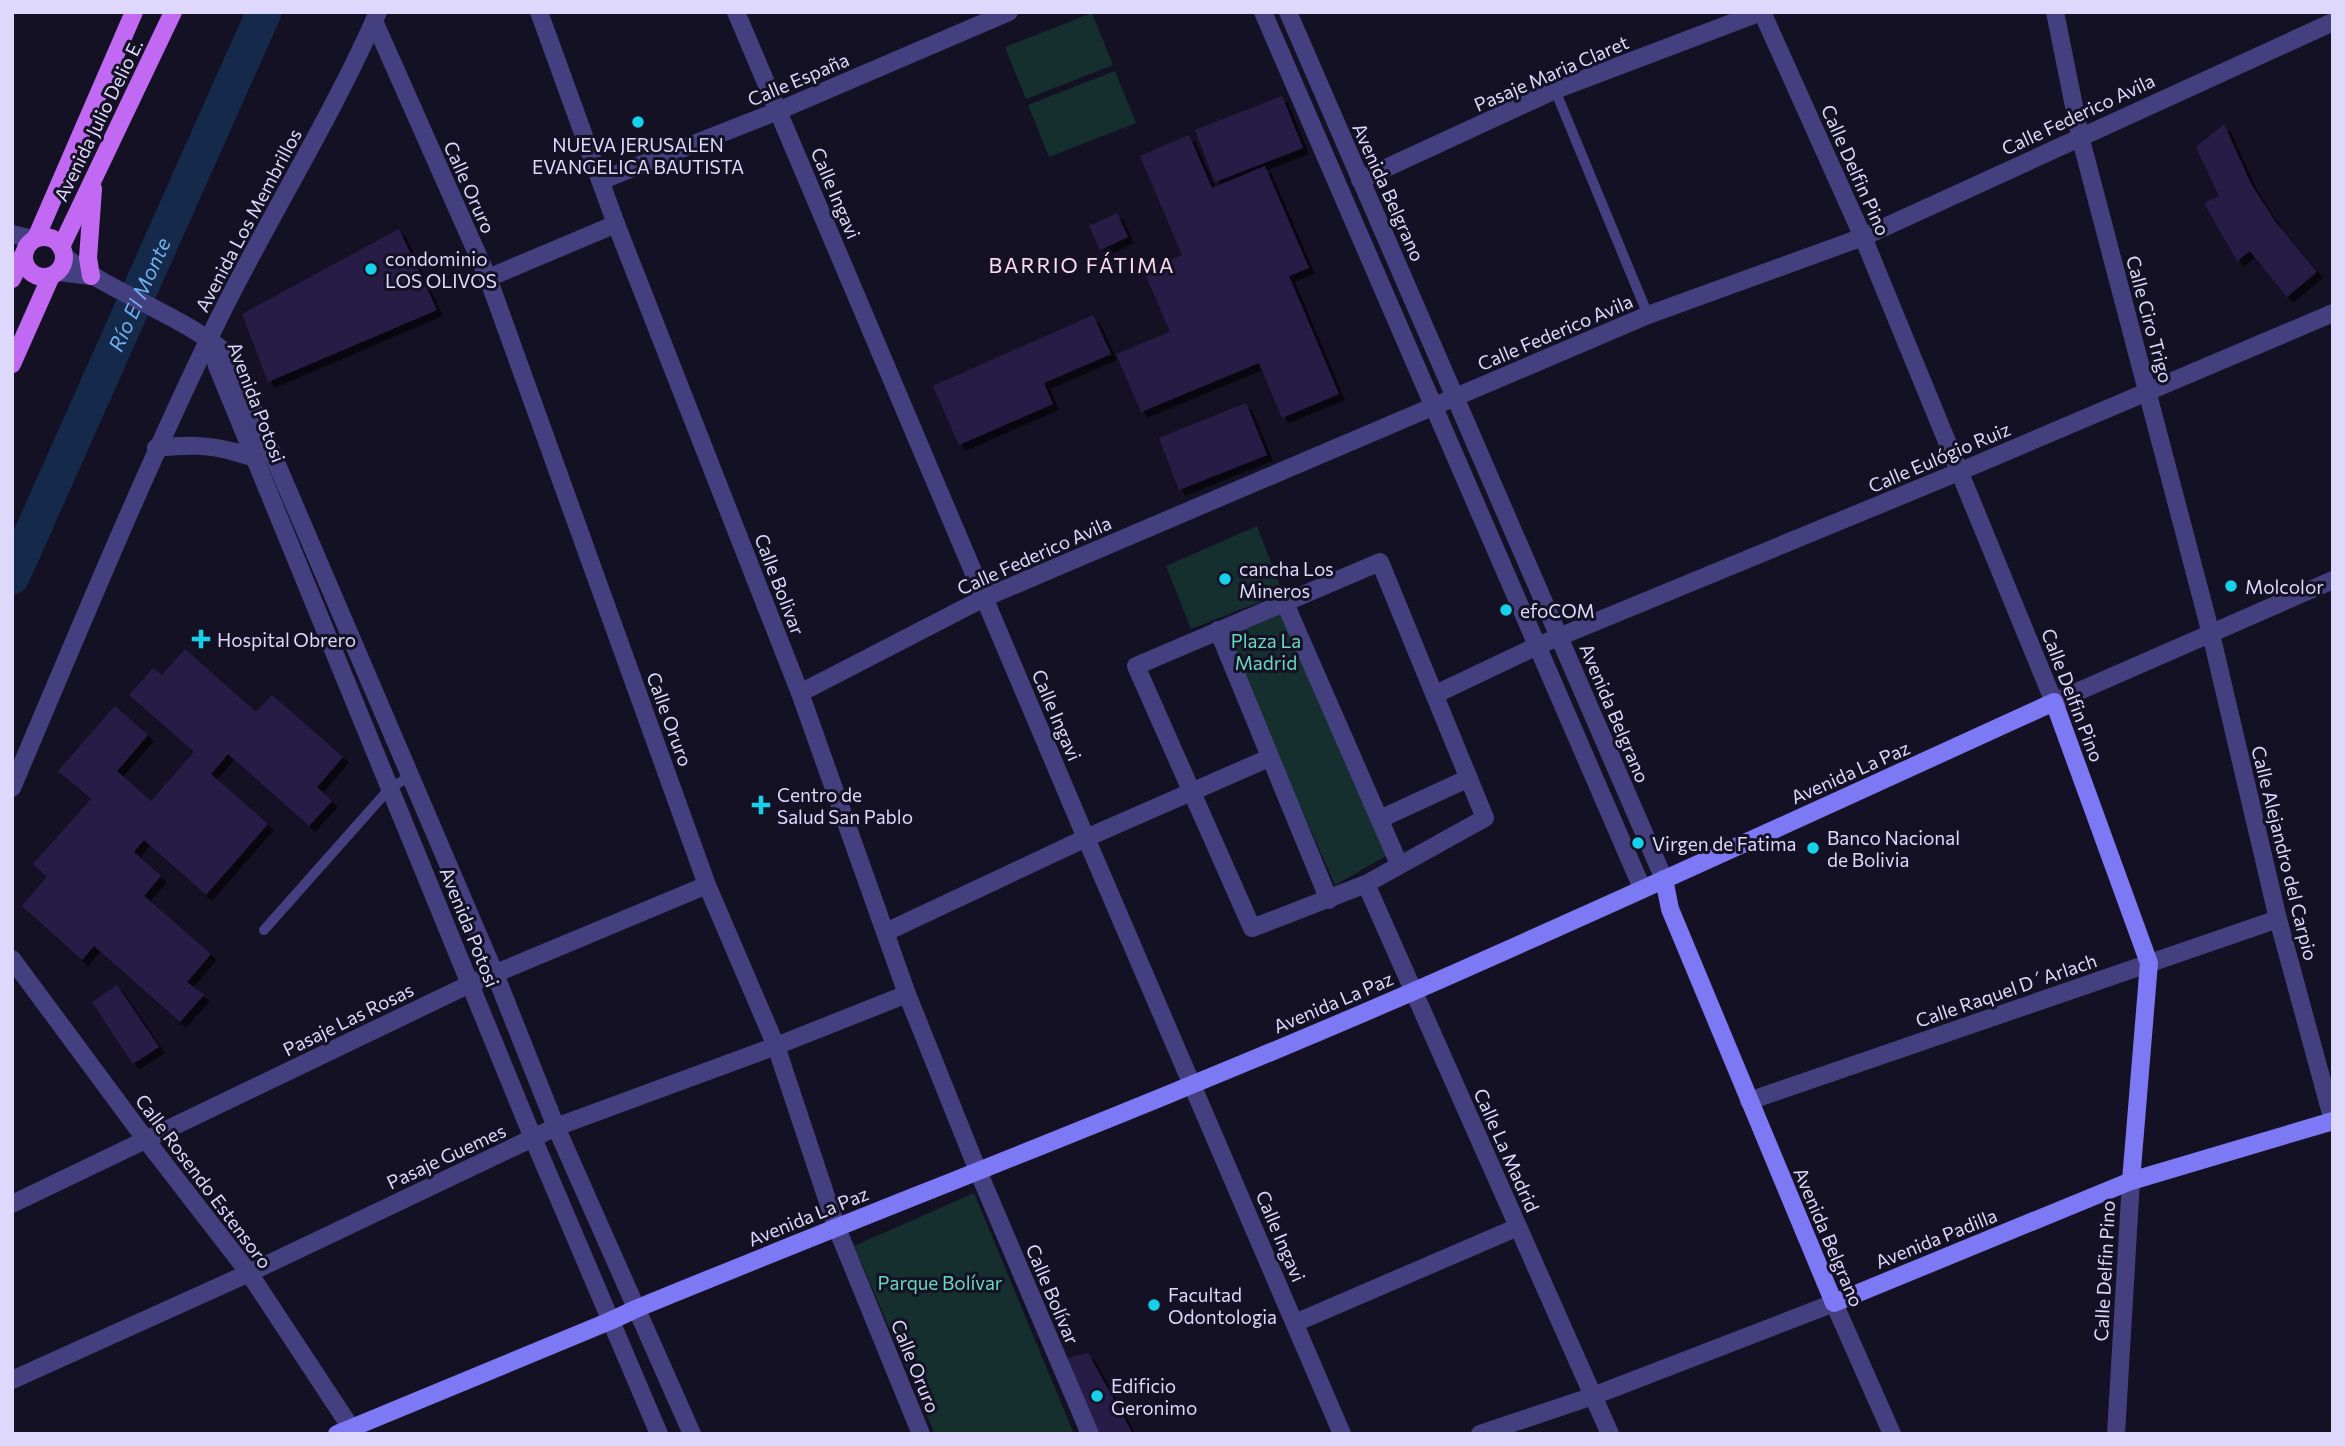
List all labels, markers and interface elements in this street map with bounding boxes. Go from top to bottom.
street label: Pasaje Maria Claret [1470,30,1632,116]
street label: Avenida Julio Delio E. [49,35,147,205]
street label: Calle España [744,47,852,111]
street label: Calle Federico Avila [1998,68,2158,160]
street label: Calle Delfin Pino [1817,101,1895,239]
marker: NUEVA JERUSALEN EVANGELICA BAUTISTA [630,114,646,130]
street label: Avenida Belgrano [1348,119,1430,265]
street label: Avenida Los Membrillos [190,124,306,316]
place label: NUEVA JERUSALEN EVANGELICA BAUTISTA [532,133,744,178]
street label: Calle Oruro [439,137,501,237]
street label: Calle Ingavi [806,144,866,242]
water label: Río El Monte [102,233,175,355]
place label: condominio LOS OLIVOS [385,247,497,292]
district label: BARRIO FÁTIMA [989,252,1175,277]
street label: Calle Ciro Trigo [2122,253,2178,385]
marker: condominio LOS OLIVOS [363,261,379,277]
street label: Calle Federico Avila [1474,289,1636,375]
street label: Avenida Potosi [223,338,291,466]
street label: Calle Eulógio Ruiz [1865,417,2013,497]
street label: Calle Federico Avila [953,511,1115,599]
street label: Calle Bolivar [750,530,810,638]
place label: cancha Los Mineros [1239,557,1334,602]
marker: cancha Los Mineros [1217,571,1233,587]
place label: Molcolor [2245,575,2324,598]
marker: Molcolor [2223,578,2239,594]
place label: efoCOM [1520,599,1595,622]
marker: efoCOM [1498,602,1514,618]
street label: Calle Delfin Pino [2037,625,2109,765]
place label: Hospital Obrero [217,628,356,651]
marker: Hospital Obrero [191,629,211,649]
park label: Plaza La Madrid [1231,629,1301,674]
street label: Avenida Belgrano [1575,640,1655,786]
street label: Calle Ingavi [1027,666,1087,764]
street label: Calle Oruro [642,669,698,769]
street label: Avenida La Paz [1787,735,1913,809]
street label: Calle Alejandro del Carpio [2247,743,2323,963]
place label: Centro de Salud San Pablo [777,783,913,828]
marker: Centro de Salud San Pablo [751,795,771,815]
place label: Banco Nacional de Bolivia [1827,826,1960,871]
place label: Virgen de Fatima [1652,832,1796,855]
marker: Virgen de Fatima [1630,835,1646,851]
marker: Banco Nacional de Bolivia [1805,840,1821,856]
street label: Avenida Potosi [435,864,505,990]
street label: Calle Raquel D´Arlach [1912,948,2100,1032]
street label: Avenida La Paz [1270,966,1396,1038]
street label: Pasaje Las Rosas [279,977,417,1061]
street label: Calle La Madrid [1469,1085,1545,1215]
street label: Calle Rosendo Estensoro [131,1089,277,1273]
street label: Pasaje Guemes [383,1118,509,1194]
street label: Avenida Belgrano [1789,1164,1869,1310]
street label: Avenida La Paz [744,1181,872,1251]
street label: Calle Ingavi [1251,1187,1311,1285]
street label: Calle Delfin Pino [2089,1200,2119,1342]
street label: Avenida Padilla [1872,1203,2000,1273]
street label: Calle Bolívar [1022,1240,1085,1348]
park label: Parque Bolívar [878,1271,1003,1294]
place label: Facultad Odontologia [1168,1283,1277,1328]
marker: Facultad Odontologia [1146,1297,1162,1313]
street label: Calle Oruro [887,1316,945,1416]
place label: Edificio Geronimo [1111,1374,1197,1419]
marker: Edificio Geronimo [1089,1388,1105,1404]

